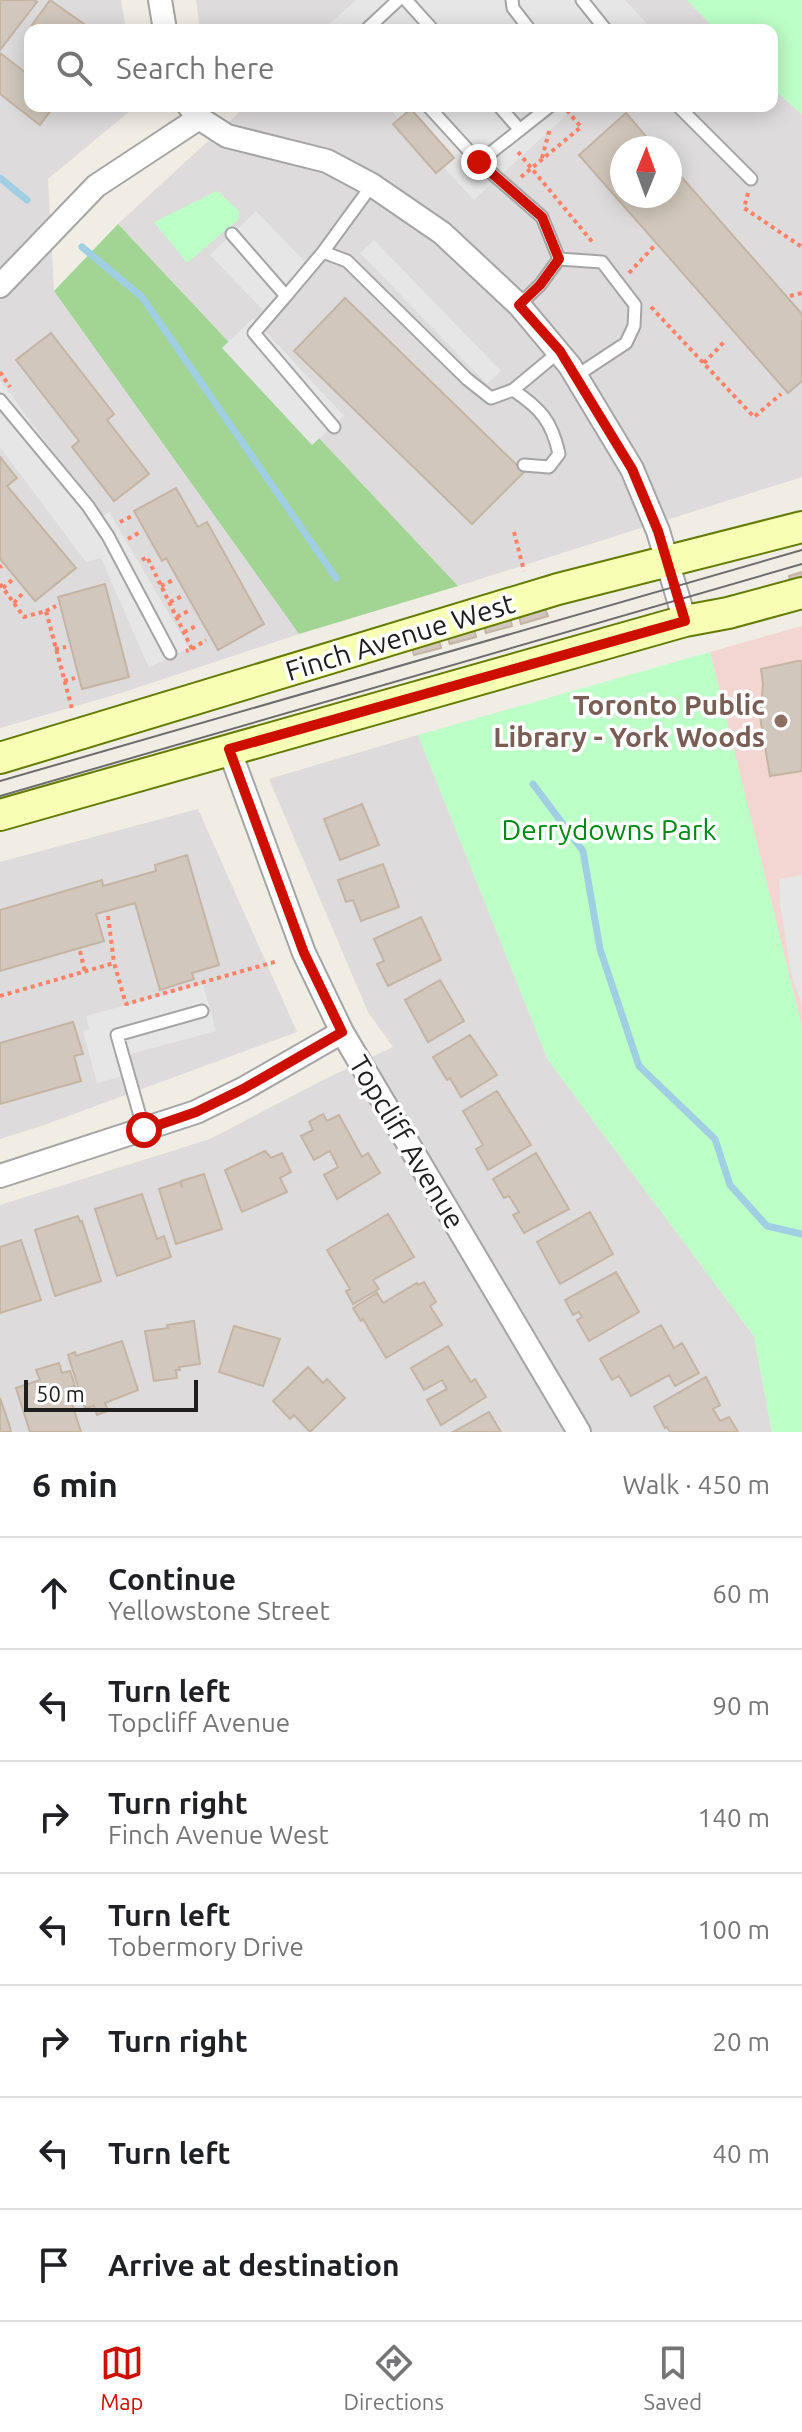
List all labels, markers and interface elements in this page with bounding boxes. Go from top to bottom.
search box [24,24,778,112]
icon: search [52,46,96,90]
text: Search here [116,51,275,85]
north arrow [610,136,682,208]
route end [461,144,497,180]
street label: Finch Avenue West [282,587,518,686]
place label: Toronto Public Library - York Woods [493,689,765,752]
marker: Toronto Public Library - York Woods [772,712,790,730]
park label: Derrydowns Park [501,814,717,845]
street label: Topcliff Avenue [344,1050,471,1234]
route start [126,1112,162,1148]
scale bar [24,1376,198,1412]
text: 50 m [36,1381,85,1406]
text: 6 min [32,1465,118,1503]
text: Walk · 450 m [622,1470,770,1499]
text: Continue [108,1562,236,1596]
icon: ahead [32,1571,76,1615]
text: 60 m [712,1579,770,1608]
text: Yellowstone Street [108,1596,330,1625]
text: Turn left [108,1674,230,1708]
icon: left [32,1683,76,1727]
text: 90 m [712,1691,770,1720]
text: Topcliff Avenue [108,1708,290,1737]
text: Turn right [108,1786,248,1820]
icon: right [32,1795,76,1839]
text: 140 m [698,1803,770,1832]
text: Finch Avenue West [108,1820,329,1849]
text: Turn left [108,1898,230,1932]
icon: left [32,1907,76,1951]
text: 100 m [698,1915,770,1944]
text: Tobermory Drive [108,1932,304,1961]
icon: right [32,2019,76,2063]
text: Turn right [108,2024,248,2058]
text: 20 m [712,2027,770,2056]
icon: left [32,2131,76,2175]
text: Turn left [108,2136,230,2170]
text: 40 m [712,2139,770,2168]
icon: arrive [32,2243,76,2287]
text: Arrive at destination [108,2248,400,2282]
tab: Map [100,2341,144,2414]
tab: Directions [343,2341,444,2414]
tab: Saved [644,2341,702,2414]

